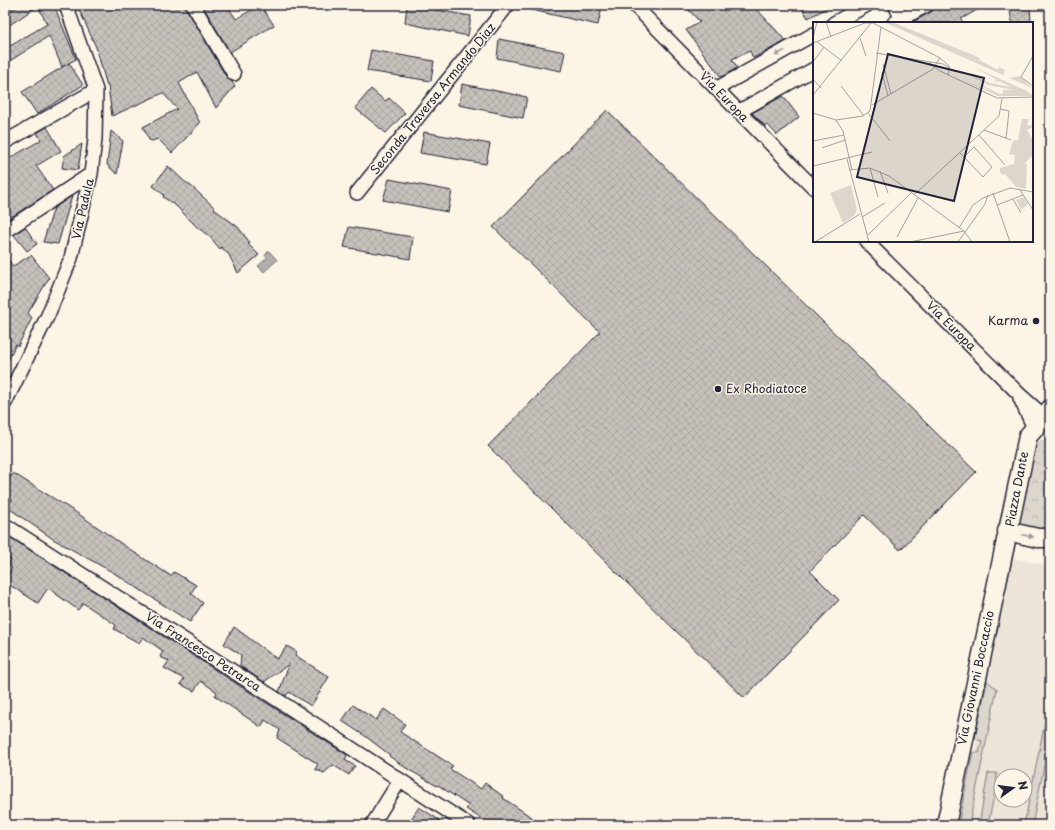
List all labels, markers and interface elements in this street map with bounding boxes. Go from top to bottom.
street label: Seconda Traversa Armando Diaz [365,18,499,178]
inset map [813,22,1033,242]
one-way arrow [774,50,786,57]
street label: Via Europa [696,67,754,126]
street label: Via Padula [66,176,98,241]
street label: Via Europa [923,296,981,355]
place label: Karma [988,311,1028,329]
marker: Karma [1031,316,1041,326]
place label: Ex Rhodiatoce [726,379,807,397]
marker: Ex Rhodiatoce [713,384,723,394]
street label: Piazza Dante [1000,449,1032,528]
one-way arrow [1022,533,1034,539]
street label: Via Francesco Petrarca [142,607,265,696]
street label: Via Giovanni Boccaccio [952,609,998,747]
north arrow [993,768,1033,808]
text: N [1014,779,1033,792]

